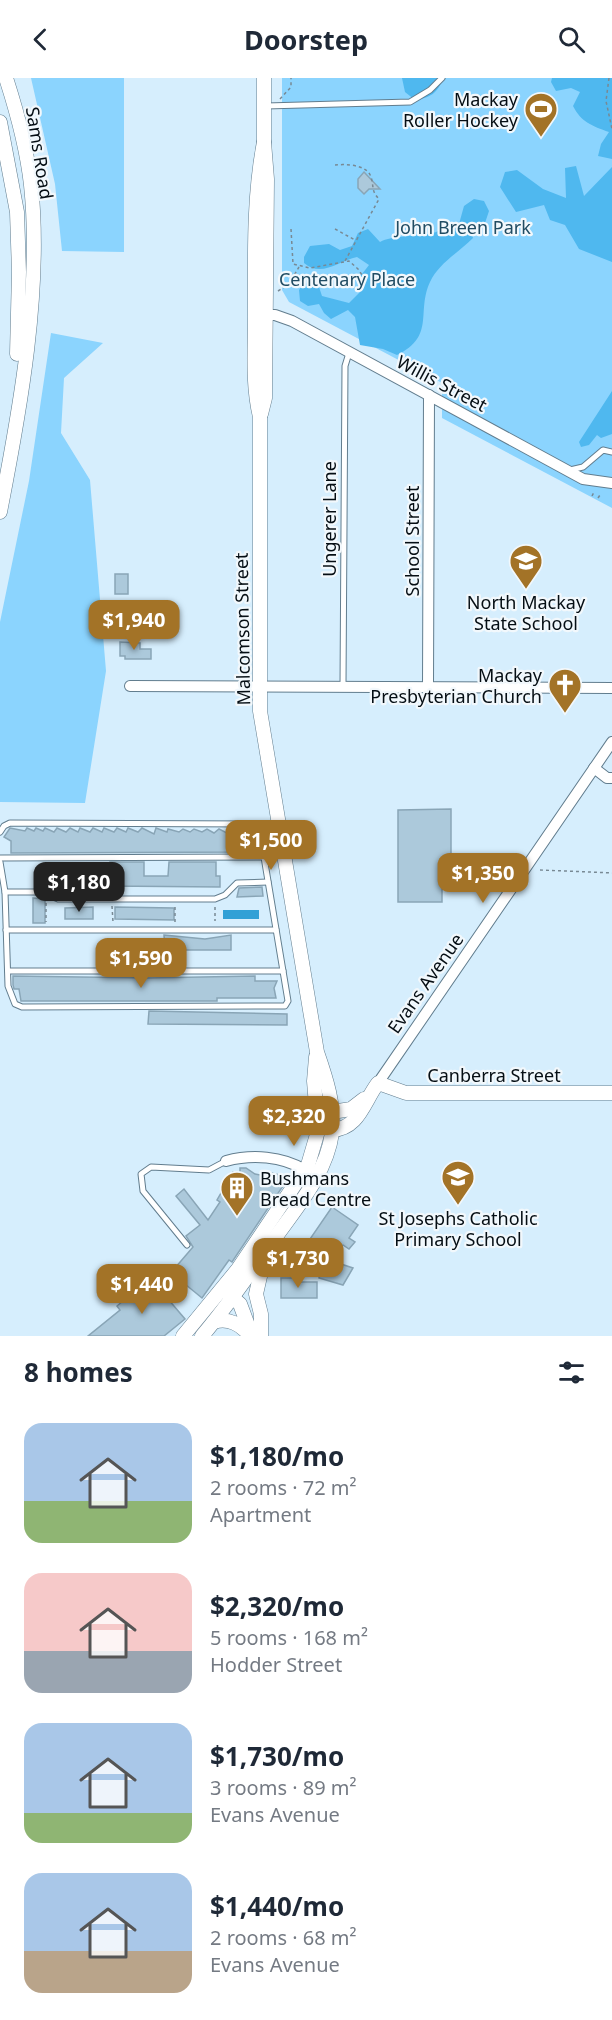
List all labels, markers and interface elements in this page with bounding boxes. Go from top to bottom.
text: Doorstep [244,21,368,58]
icon: back [24,23,57,56]
icon: search [555,23,588,56]
place label: Mackay Roller Hockey [403,87,519,132]
sports icon: Mackay Roller Hockey [523,91,559,138]
street label: Sams Road [21,105,59,201]
park label: John Breen Park [393,215,531,239]
park label: Centenary Place [279,267,415,291]
street label: Willis Street [393,349,492,417]
street label: Ungerer Lane [317,461,341,577]
street label: School Street [400,485,424,597]
school or university icon: North Mackay State School [508,543,544,590]
street label: Malcomson Street [229,552,255,706]
place label: North Mackay State School [467,590,586,635]
pin: $1,940 [85,600,183,651]
text: $1,940 [103,606,165,633]
place label: Mackay Presbyterian Church [370,663,543,708]
church icon: Mackay Presbyterian Church [547,667,583,714]
pin: $1,500 [222,820,320,871]
text: $1,500 [240,826,302,853]
pin: $1,350 [434,853,532,904]
text: $1,350 [452,859,514,886]
pin: $1,180 [30,862,128,913]
text: $1,180 [48,868,110,895]
street label: Evans Avenue [382,928,468,1038]
pin: $1,590 [92,938,190,989]
text: $1,590 [110,944,172,971]
street label: Canberra Street [427,1063,561,1087]
pin: $2,320 [245,1096,343,1147]
text: $2,320 [263,1102,325,1129]
school or university icon: St Josephs Catholic Primary School [440,1159,476,1206]
place label: Bushmans Bread Centre [260,1166,371,1211]
building icon: Bushmans Bread Centre [219,1170,255,1217]
place label: St Josephs Catholic Primary School [378,1206,538,1251]
pin: $1,730 [249,1238,347,1289]
text: $1,730 [267,1244,329,1271]
pin: $1,440 [93,1264,191,1315]
text: $1,440 [111,1270,173,1297]
text: 8 homes [24,1354,133,1390]
icon: filters [555,1356,588,1389]
text: $1,180/mo [210,1438,344,1474]
icon: home [72,1447,144,1519]
text: 2 rooms · 72 m² [210,1474,357,1501]
text: Apartment [210,1501,311,1528]
text: $2,320/mo [210,1588,344,1624]
icon: home [72,1597,144,1669]
text: 5 rooms · 168 m² [210,1624,368,1651]
text: Hodder Street [210,1651,342,1678]
text: $1,730/mo [210,1738,344,1774]
icon: home [72,1747,144,1819]
text: 3 rooms · 89 m² [210,1774,357,1801]
text: Evans Avenue [210,1801,340,1828]
text: $1,440/mo [210,1888,344,1924]
icon: home [72,1897,144,1969]
text: 2 rooms · 68 m² [210,1924,357,1951]
text: Evans Avenue [210,1951,340,1978]

